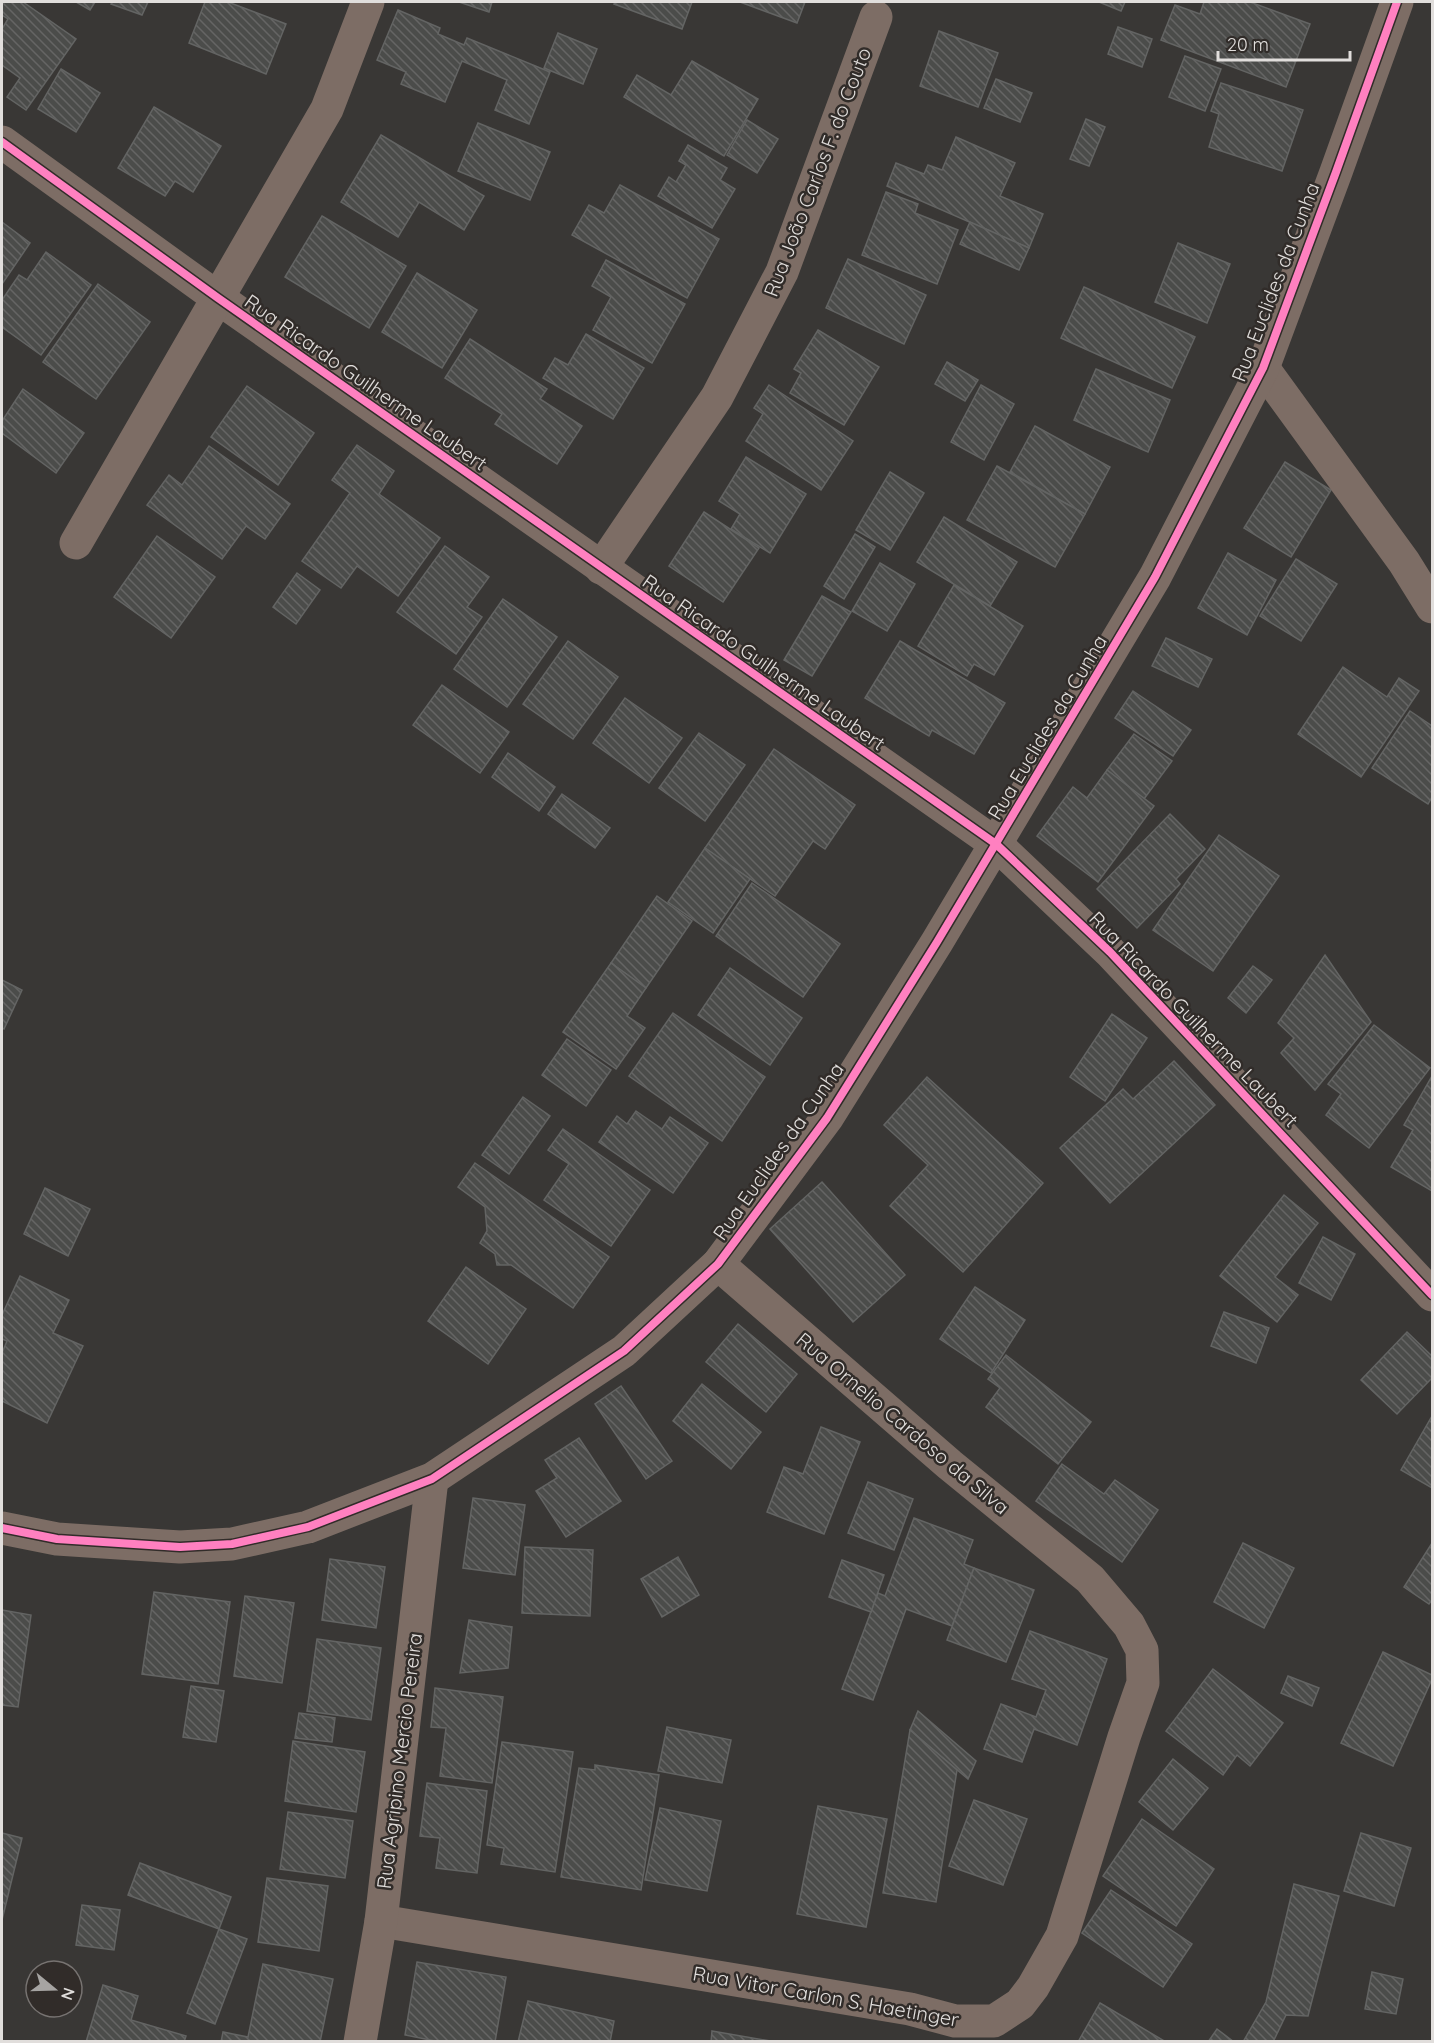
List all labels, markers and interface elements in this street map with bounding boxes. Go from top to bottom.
scale bar [1218,24,1350,62]
text: 20 m [1227,33,1269,56]
street label: Rua João Carlos F. do Couto [758,44,876,300]
street label: Rua Euclides da Cunha [1225,179,1325,385]
street label: Rua Ricardo Guilherme Laubert [240,288,492,476]
street label: Rua Ricardo Guilherme Laubert [638,568,890,756]
street label: Rua Euclides da Cunha [982,630,1112,824]
street label: Rua Ricardo Guilherme Laubert [1084,906,1304,1132]
street label: Rua Euclides da Cunha [707,1057,849,1245]
street label: Rua Ornelio Cardoso da Silva [792,1327,1014,1519]
street label: Rua Agripino Mercio Pereira [371,1632,427,1890]
north arrow [24,1959,84,2019]
street label: Rua Vitor Carlon S. Haetinger [691,1960,961,2032]
text: N [57,1985,80,2003]

